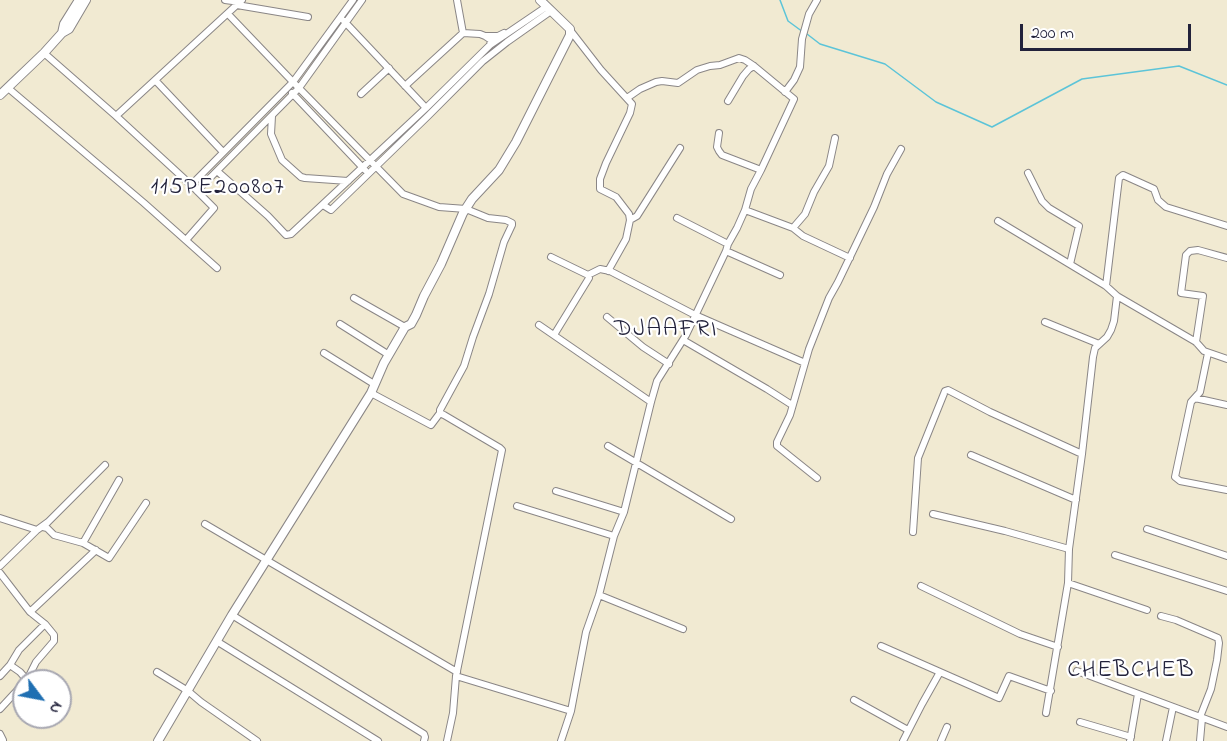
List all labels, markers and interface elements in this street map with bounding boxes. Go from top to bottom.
scale bar [1023,12,1194,50]
text: 200 m [1031,21,1074,47]
district label: 115PE200807 [151,175,285,203]
district label: DJAAFRI [614,317,718,345]
district label: CHEBCHEB [1067,658,1195,686]
north arrow [12,669,72,729]
text: N [43,697,69,718]

